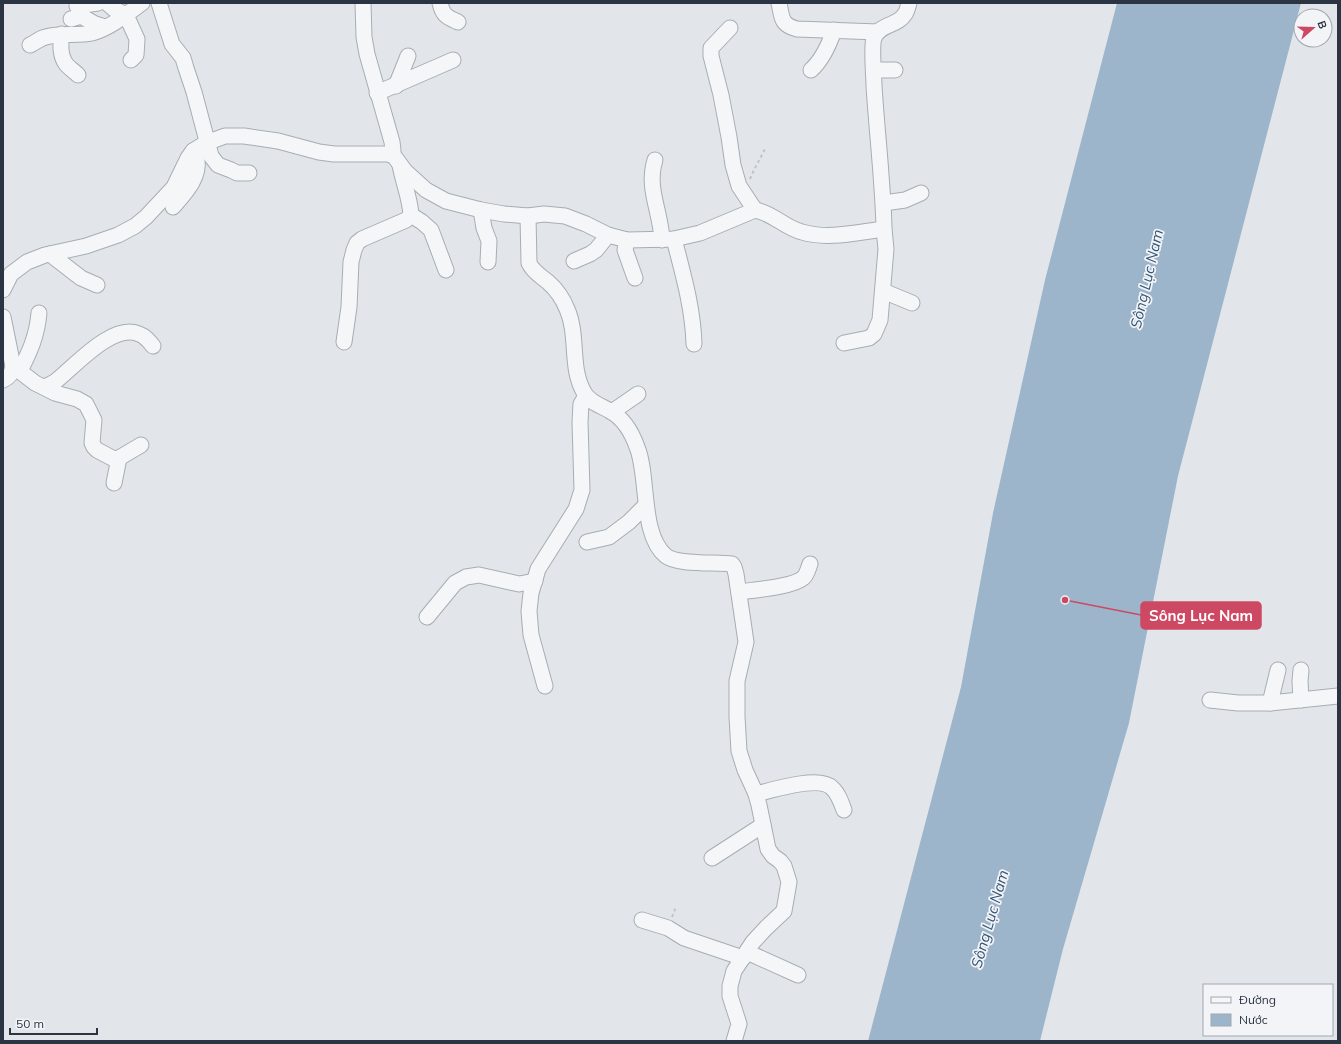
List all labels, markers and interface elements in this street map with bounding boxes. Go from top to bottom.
north arrow [1293,8,1333,48]
text: B [1315,19,1330,31]
water label: Sông Lục Nam [1126,228,1167,330]
callout: Sông Lục Nam [1141,602,1261,629]
text: Sông Lục Nam [1149,606,1253,625]
water label: Sông Lục Nam [966,868,1013,970]
legend [1203,984,1333,1036]
text: Đường [1239,992,1276,1007]
scale bar [10,1010,97,1036]
text: Nước [1239,1012,1268,1027]
text: 50 m [16,1016,44,1031]

